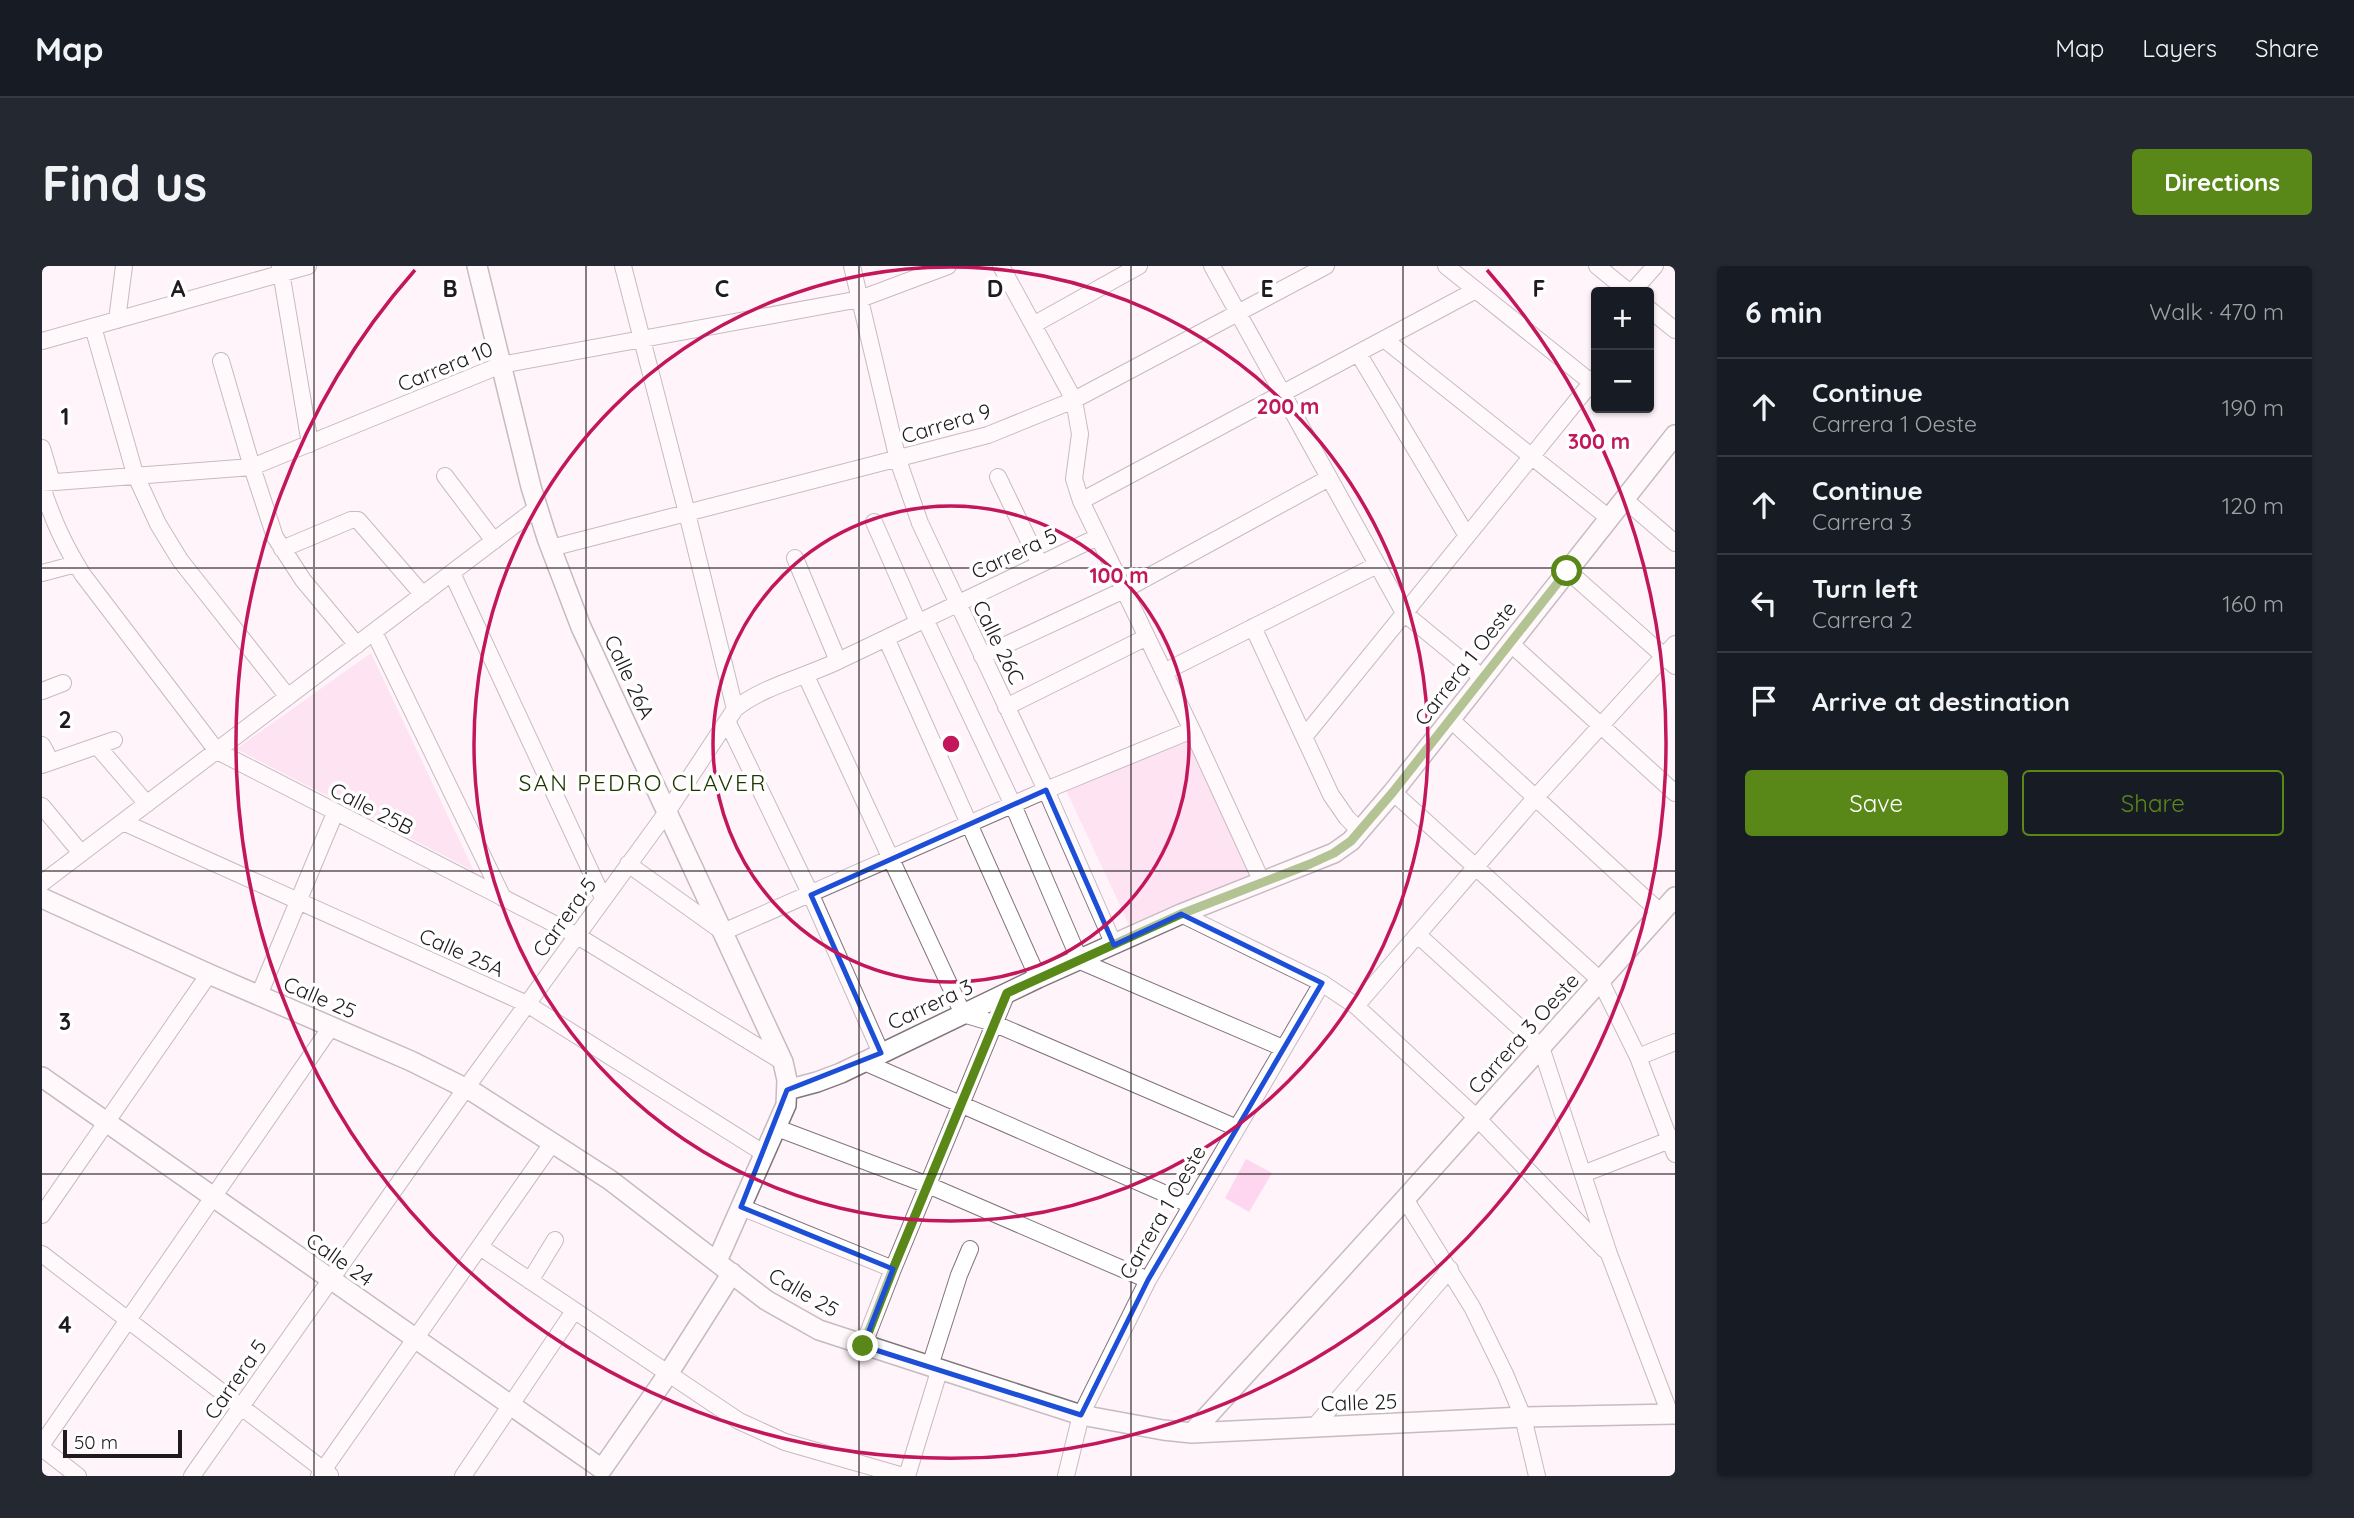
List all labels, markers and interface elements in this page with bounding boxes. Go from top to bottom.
text: Map [35,28,103,69]
text: Map [2055,33,2104,63]
text: Layers [2142,33,2217,63]
text: Share [2255,33,2319,63]
button: Directions [2132,149,2312,215]
text: Find us [42,152,207,213]
text: A [171,274,186,303]
text: B [442,274,458,303]
text: C [715,274,729,303]
text: D [987,274,1003,303]
text: E [1260,274,1274,303]
text: F [1533,274,1545,303]
map controls [1591,287,1654,413]
button: + [1591,287,1654,350]
text: 6 min [1745,293,1823,331]
text: Walk · 470 m [2149,297,2284,326]
street label: Carrera 10 [394,335,496,397]
button: − [1591,350,1654,413]
text: Continue [1812,376,1923,409]
icon: ahead [1745,388,1783,426]
text: 200 m [1257,393,1319,419]
text: 190 m [2222,393,2284,422]
street label: Carrera 9 [898,397,994,449]
text: 1 [61,402,69,431]
text: Carrera 1 Oeste [1812,409,1977,438]
text: 300 m [1568,428,1630,454]
text: Continue [1812,474,1923,507]
icon: ahead [1745,486,1783,524]
text: 120 m [2222,491,2284,520]
text: Carrera 3 [1812,507,1912,536]
street label: Carrera 5 [967,522,1061,584]
route start [1551,555,1582,586]
text: 100 m [1089,562,1149,588]
text: Turn left [1812,572,1919,605]
icon: left [1745,584,1783,622]
text: 160 m [2222,589,2284,618]
street label: Calle 26C [968,596,1031,688]
street label: Carrera 1 Oeste [1408,596,1522,730]
text: Carrera 2 [1812,605,1913,634]
street label: Calle 26A [599,631,661,723]
icon: arrive [1745,682,1783,720]
text: Arrive at destination [1812,685,2070,718]
text: 2 [58,705,72,734]
centre of rings [939,732,963,756]
district label: SAN PEDRO CLAVER [518,768,768,797]
button: Save [1745,770,2008,836]
button: Share [2022,770,2284,836]
street label: Calle 25B [326,776,418,840]
street label: Carrera 5 [527,872,601,962]
street label: Calle 25A [416,922,508,982]
street label: Carrera 3 Oeste [1462,967,1584,1099]
street label: Calle 25 [280,970,360,1024]
street label: Carrera 3 [883,973,977,1035]
text: 3 [59,1007,71,1036]
street label: Carrera 1 Oeste [1113,1140,1211,1284]
street label: Calle 24 [301,1227,379,1291]
street label: Calle 25 [764,1262,844,1322]
text: 4 [58,1310,72,1339]
route end [847,1330,878,1361]
street label: Carrera 5 [198,1334,272,1424]
street label: Calle 25 [1320,1388,1398,1416]
scale bar [63,1427,182,1459]
text: 50 m [74,1430,118,1454]

